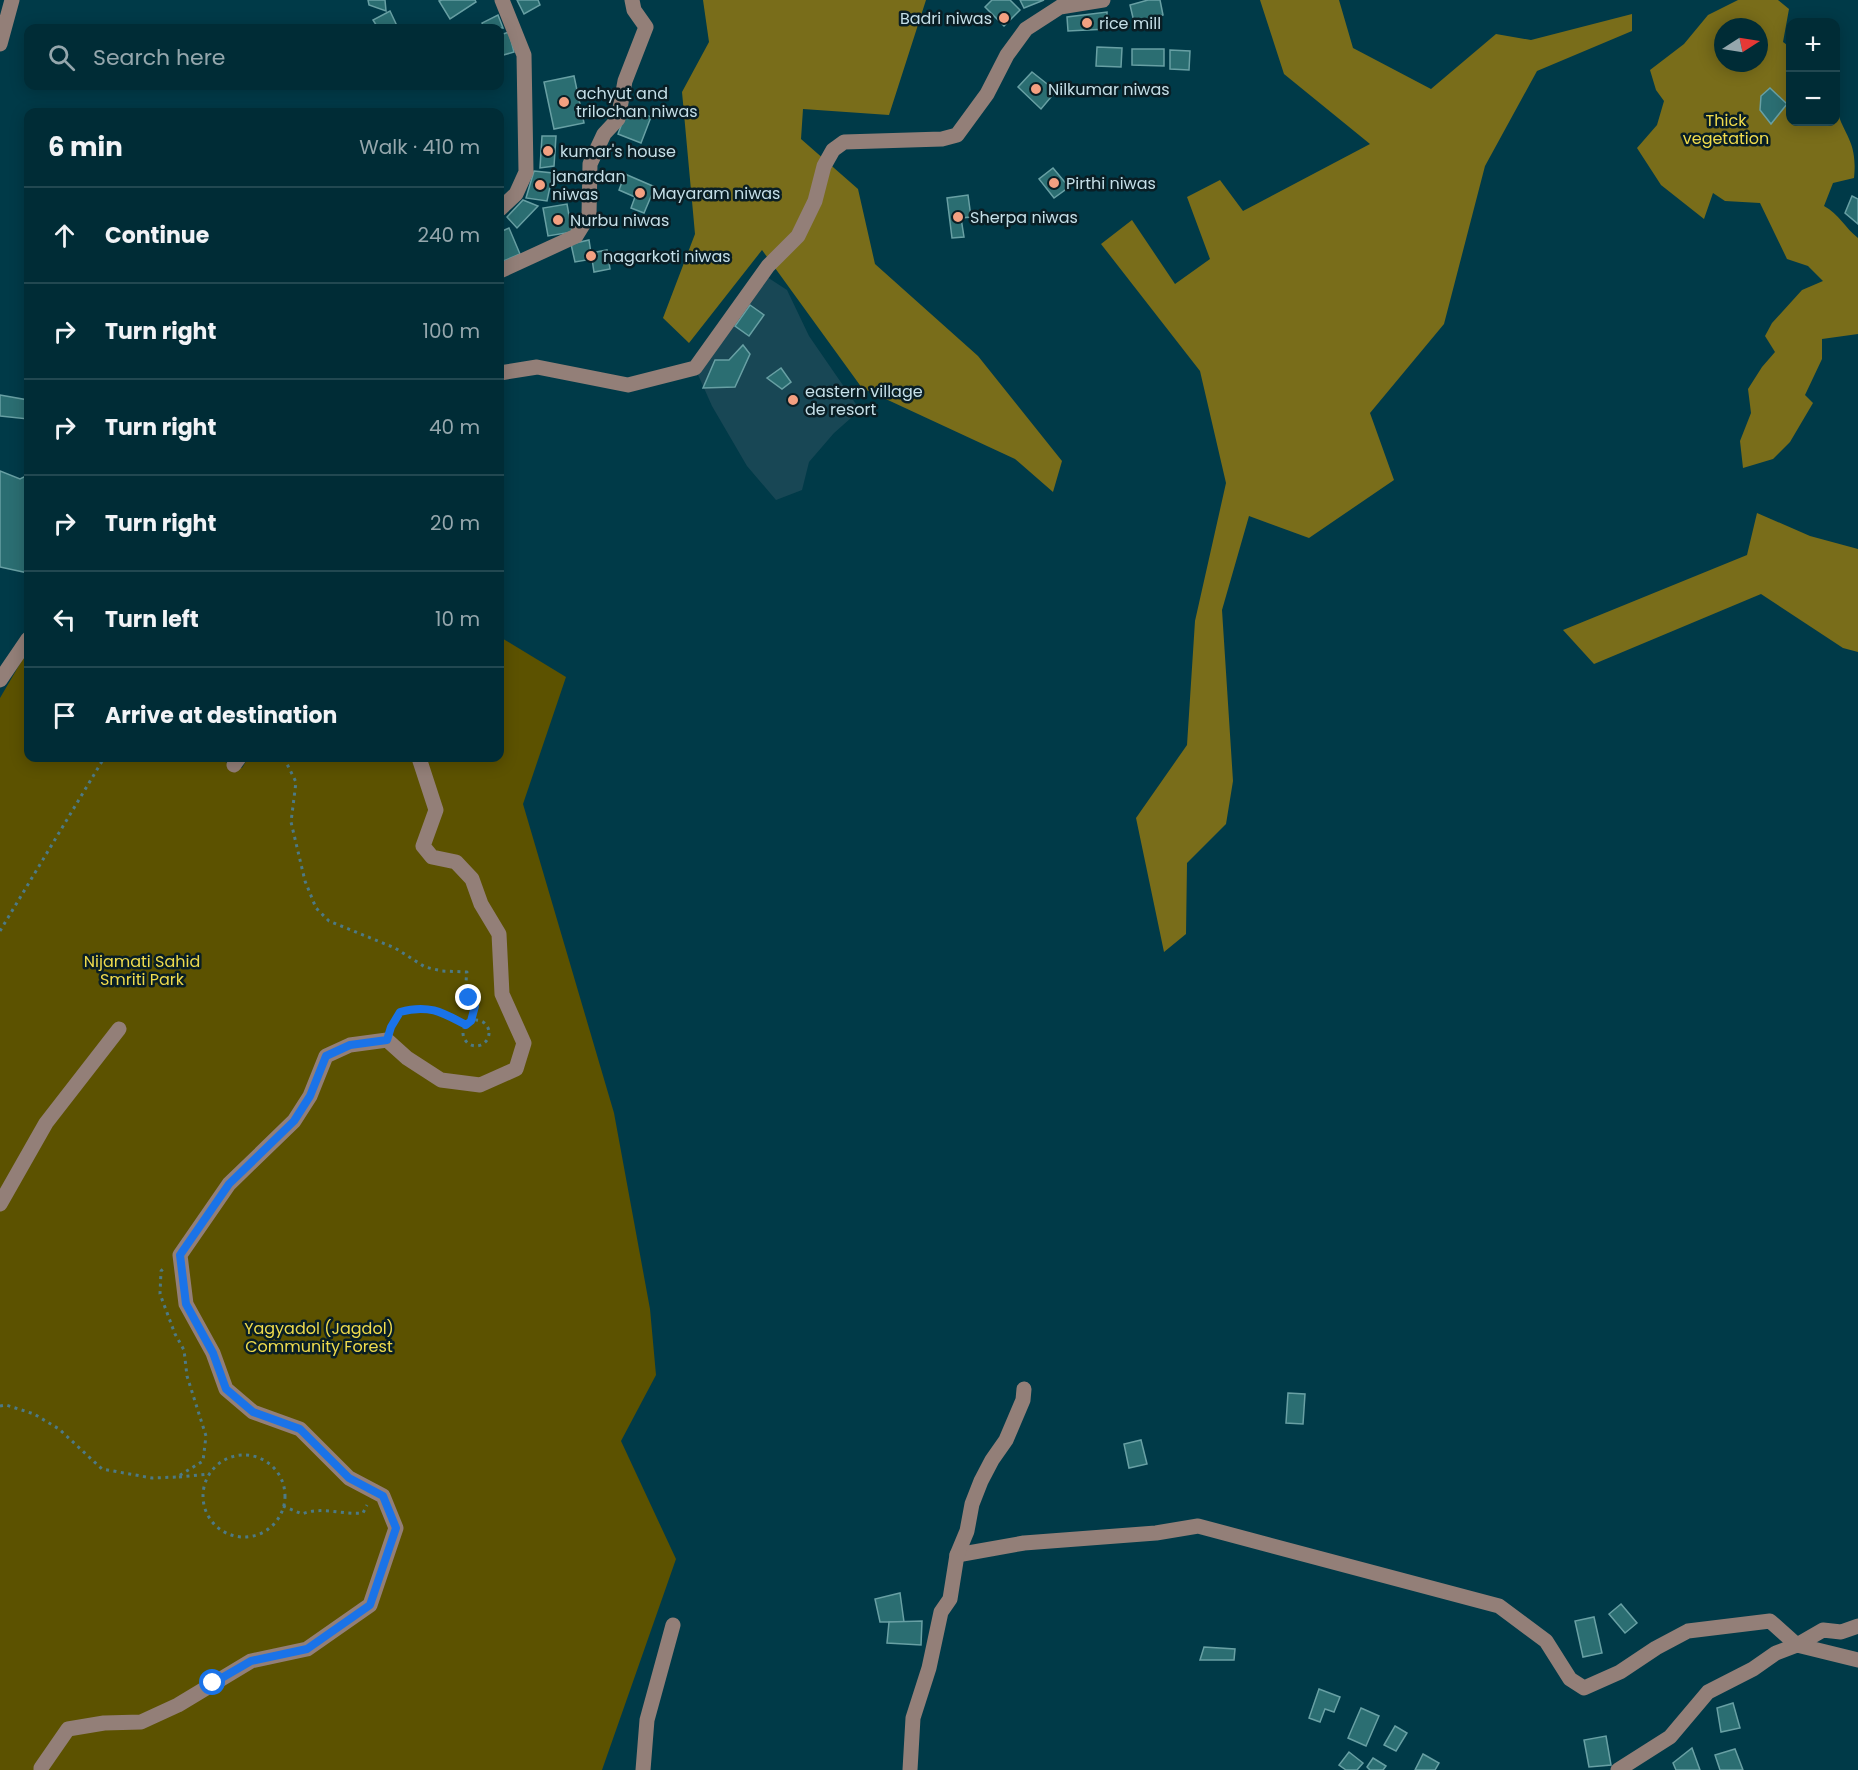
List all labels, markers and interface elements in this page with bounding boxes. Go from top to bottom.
place label: Badri niwas [900,7,992,30]
marker: Badri niwas [997,11,1011,25]
place label: rice mill [1099,12,1161,35]
marker: rice mill [1080,16,1094,30]
north arrow [1714,18,1768,72]
map controls [1786,18,1840,126]
button: + [1786,18,1840,72]
search box [24,24,504,90]
icon: search [45,41,78,74]
text: Search here [93,42,226,73]
button: − [1786,72,1840,126]
place label: Nilkumar niwas [1048,78,1170,101]
place label: achyut and trilochan niwas [576,82,698,123]
marker: Nilkumar niwas [1029,82,1043,96]
marker: achyut and trilochan niwas [557,95,571,109]
park label: Thick vegetation [1683,109,1769,150]
text: 6 min [48,129,123,165]
text: Walk · 410 m [359,133,480,161]
place label: kumar's house [560,140,676,163]
marker: kumar's house [541,144,555,158]
place label: janardan niwas [551,165,626,206]
place label: Pirthi niwas [1066,172,1156,195]
marker: Pirthi niwas [1047,176,1061,190]
marker: janardan niwas [533,178,547,192]
place label: Mayaram niwas [652,182,780,205]
marker: Mayaram niwas [633,186,647,200]
place label: Sherpa niwas [970,206,1078,229]
place label: Nurbu niwas [570,209,669,232]
marker: Sherpa niwas [951,210,965,224]
marker: Nurbu niwas [551,213,565,227]
icon: ahead [48,219,81,252]
text: Continue [105,220,209,251]
text: 240 m [417,221,480,249]
place label: nagarkoti niwas [603,245,731,268]
marker: nagarkoti niwas [584,249,598,263]
icon: right [48,315,81,348]
text: Turn right [105,316,216,347]
text: 100 m [423,317,480,345]
place label: eastern village de resort [805,380,923,421]
marker: eastern village de resort [786,393,800,407]
icon: right [48,411,81,444]
text: Turn right [105,412,216,443]
text: 40 m [429,413,480,441]
icon: right [48,507,81,540]
text: Turn right [105,508,216,539]
text: 20 m [430,509,480,537]
icon: left [48,603,81,636]
text: Turn left [105,604,199,635]
text: 10 m [435,605,480,633]
icon: arrive [48,699,81,732]
text: Arrive at destination [105,700,337,731]
park label: Nijamati Sahid Smriti Park [84,950,200,991]
route end [455,984,481,1010]
park label: Yagyadol (Jagdol) Community Forest [244,1317,394,1358]
route start [199,1669,225,1695]

